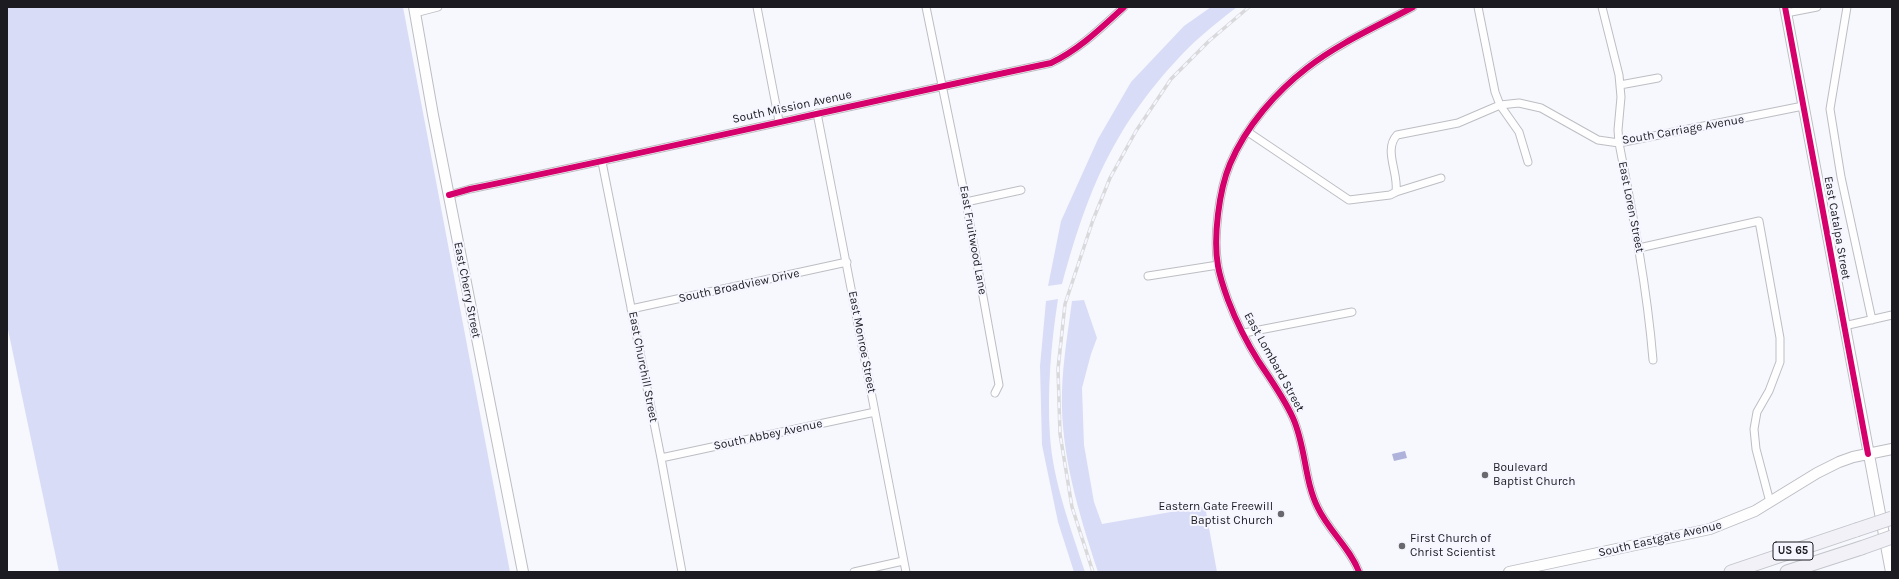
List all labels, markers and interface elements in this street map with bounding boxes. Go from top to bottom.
street label: South Mission Avenue [731,87,853,127]
street label: South Carriage Avenue [1621,112,1745,148]
street label: East Loren Street [1615,160,1647,254]
street label: East Catalpa Street [1821,175,1853,281]
street label: East Fruitwood Lane [956,184,990,296]
street label: East Cherry Street [451,241,483,339]
street label: South Broadview Drive [677,266,801,306]
street label: East Monroe Street [845,290,879,394]
street label: East Churchill Street [625,310,661,424]
street label: East Lombard Street [1241,310,1307,414]
street label: South Abbey Avenue [712,416,824,454]
place label: Boulevard Baptist Church [1493,461,1575,489]
marker: Boulevard Baptist Church [1480,470,1490,480]
place label: Eastern Gate Freewill Baptist Church [1158,500,1273,528]
marker: Eastern Gate Freewill Baptist Church [1276,509,1286,519]
street label: South Eastgate Avenue [1597,518,1723,560]
place label: First Church of Christ Scientist [1410,532,1496,560]
marker: First Church of Christ Scientist [1397,541,1407,551]
road number: US 65 [1773,542,1813,560]

